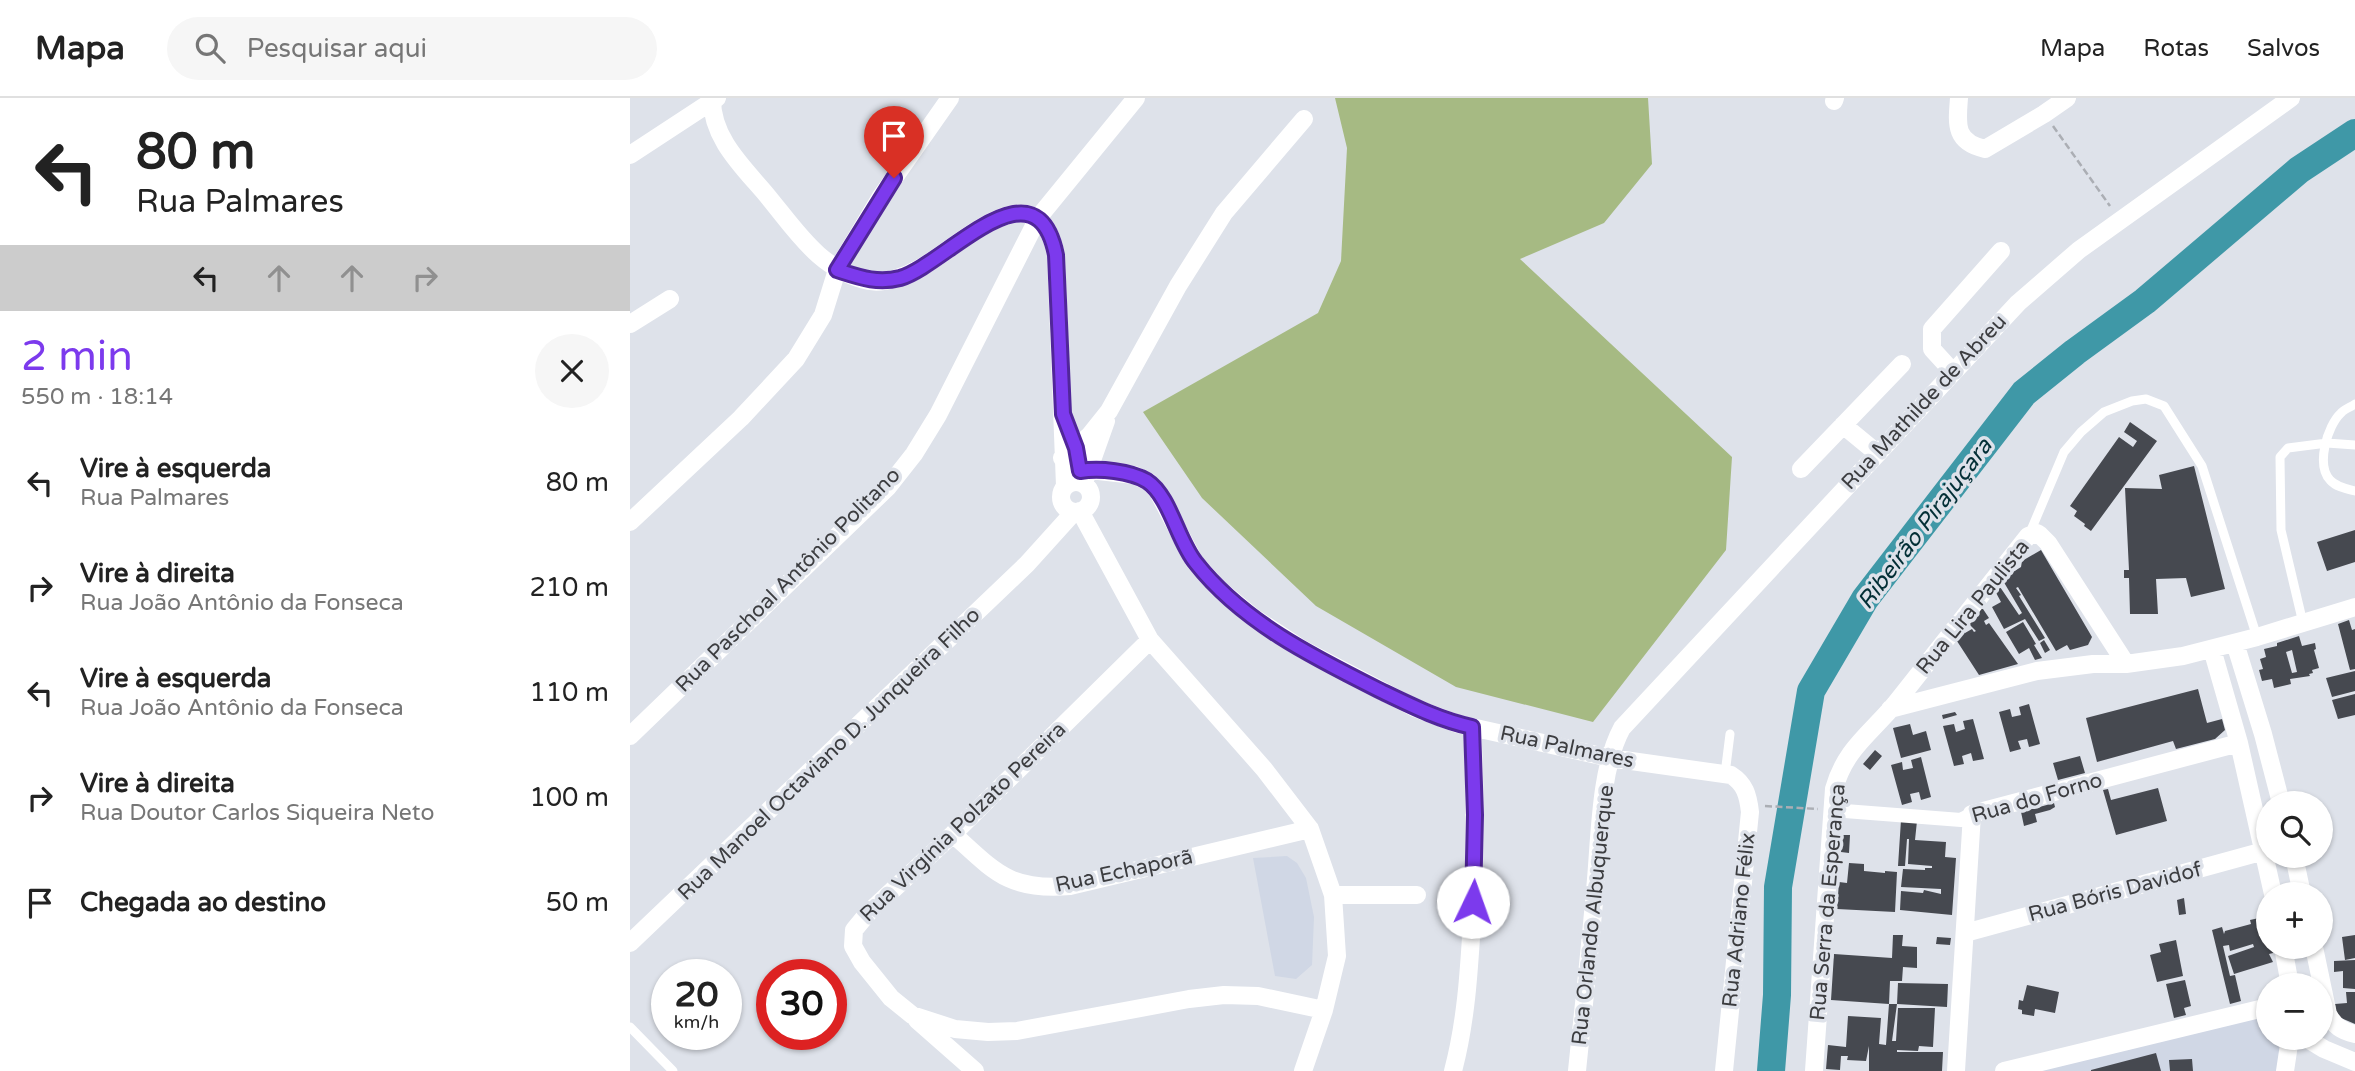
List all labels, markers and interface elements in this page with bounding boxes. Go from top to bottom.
search box [167,17,657,80]
text: Mapa [35,29,125,68]
icon: search [191,29,229,67]
text: Pesquisar aqui [247,33,427,64]
text: Mapa [2040,34,2105,63]
text: Rotas [2143,34,2209,63]
text: Salvos [2247,34,2320,63]
pin [864,106,924,178]
icon: arrive [875,117,913,155]
text: 80 m [136,123,255,182]
icon: left [21,126,112,217]
text: Rua Palmares [136,183,344,221]
icon: left [187,259,225,297]
icon: ahead [260,259,298,297]
icon: ahead [333,259,371,297]
icon: right [406,259,444,297]
street label: Rua Mathilde de Abreu [1836,309,2012,495]
text: 2 min [21,331,133,382]
button: close [535,334,609,408]
text: 550 m · 18:14 [21,383,173,411]
water label: Ribeirão Pirajuçara [1852,432,1999,615]
text: Vire à esquerda [80,453,271,484]
street label: Rua Paschoal Antônio Politano [671,463,905,697]
icon: left [21,464,59,502]
text: 80 m [546,467,609,498]
text: Rua Palmares [80,484,229,512]
street label: Rua Lira Paulista [1911,535,2035,679]
text: Vire à direita [80,558,235,589]
icon: right [21,569,59,607]
text: 210 m [529,572,609,603]
text: Rua João Antônio da Fonseca [80,589,404,617]
street label: Rua Manoel Octaviano D. Junqueira Filho [673,602,985,906]
text: Vire à esquerda [80,663,271,694]
icon: left [21,674,59,712]
text: 110 m [529,677,609,708]
text: Rua João Antônio da Fonseca [80,694,404,722]
street label: Rua Virgínia Polzato Pereira [855,717,1071,927]
street label: Rua Palmares [1498,721,1636,773]
street label: Rua do Forno [1969,767,2105,829]
text: Vire à direita [80,768,235,799]
icon: right [21,779,59,817]
text: 100 m [529,782,609,813]
street label: Rua Serra da Esperança [1805,782,1851,1022]
street label: Rua Orlando Albuquerque [1567,784,1619,1046]
map controls [2256,791,2333,1050]
button: search [2256,791,2333,868]
text: Rua Doutor Carlos Siqueira Neto [80,799,434,827]
street label: Rua Adriano Félix [1717,831,1761,1009]
street label: Rua Echaporã [1053,844,1195,898]
street label: Rua Bóris Davidof [2026,857,2204,927]
position arrow [1436,865,1510,939]
button: + [2256,882,2333,959]
icon: arrive [21,884,59,922]
text: Chegada ao destino [80,887,326,918]
text: 50 m [546,887,609,918]
speed limit sign: 30 [756,959,847,1050]
button: − [2256,973,2333,1050]
text: 20 [675,974,718,1016]
text: km/h [674,1011,719,1033]

